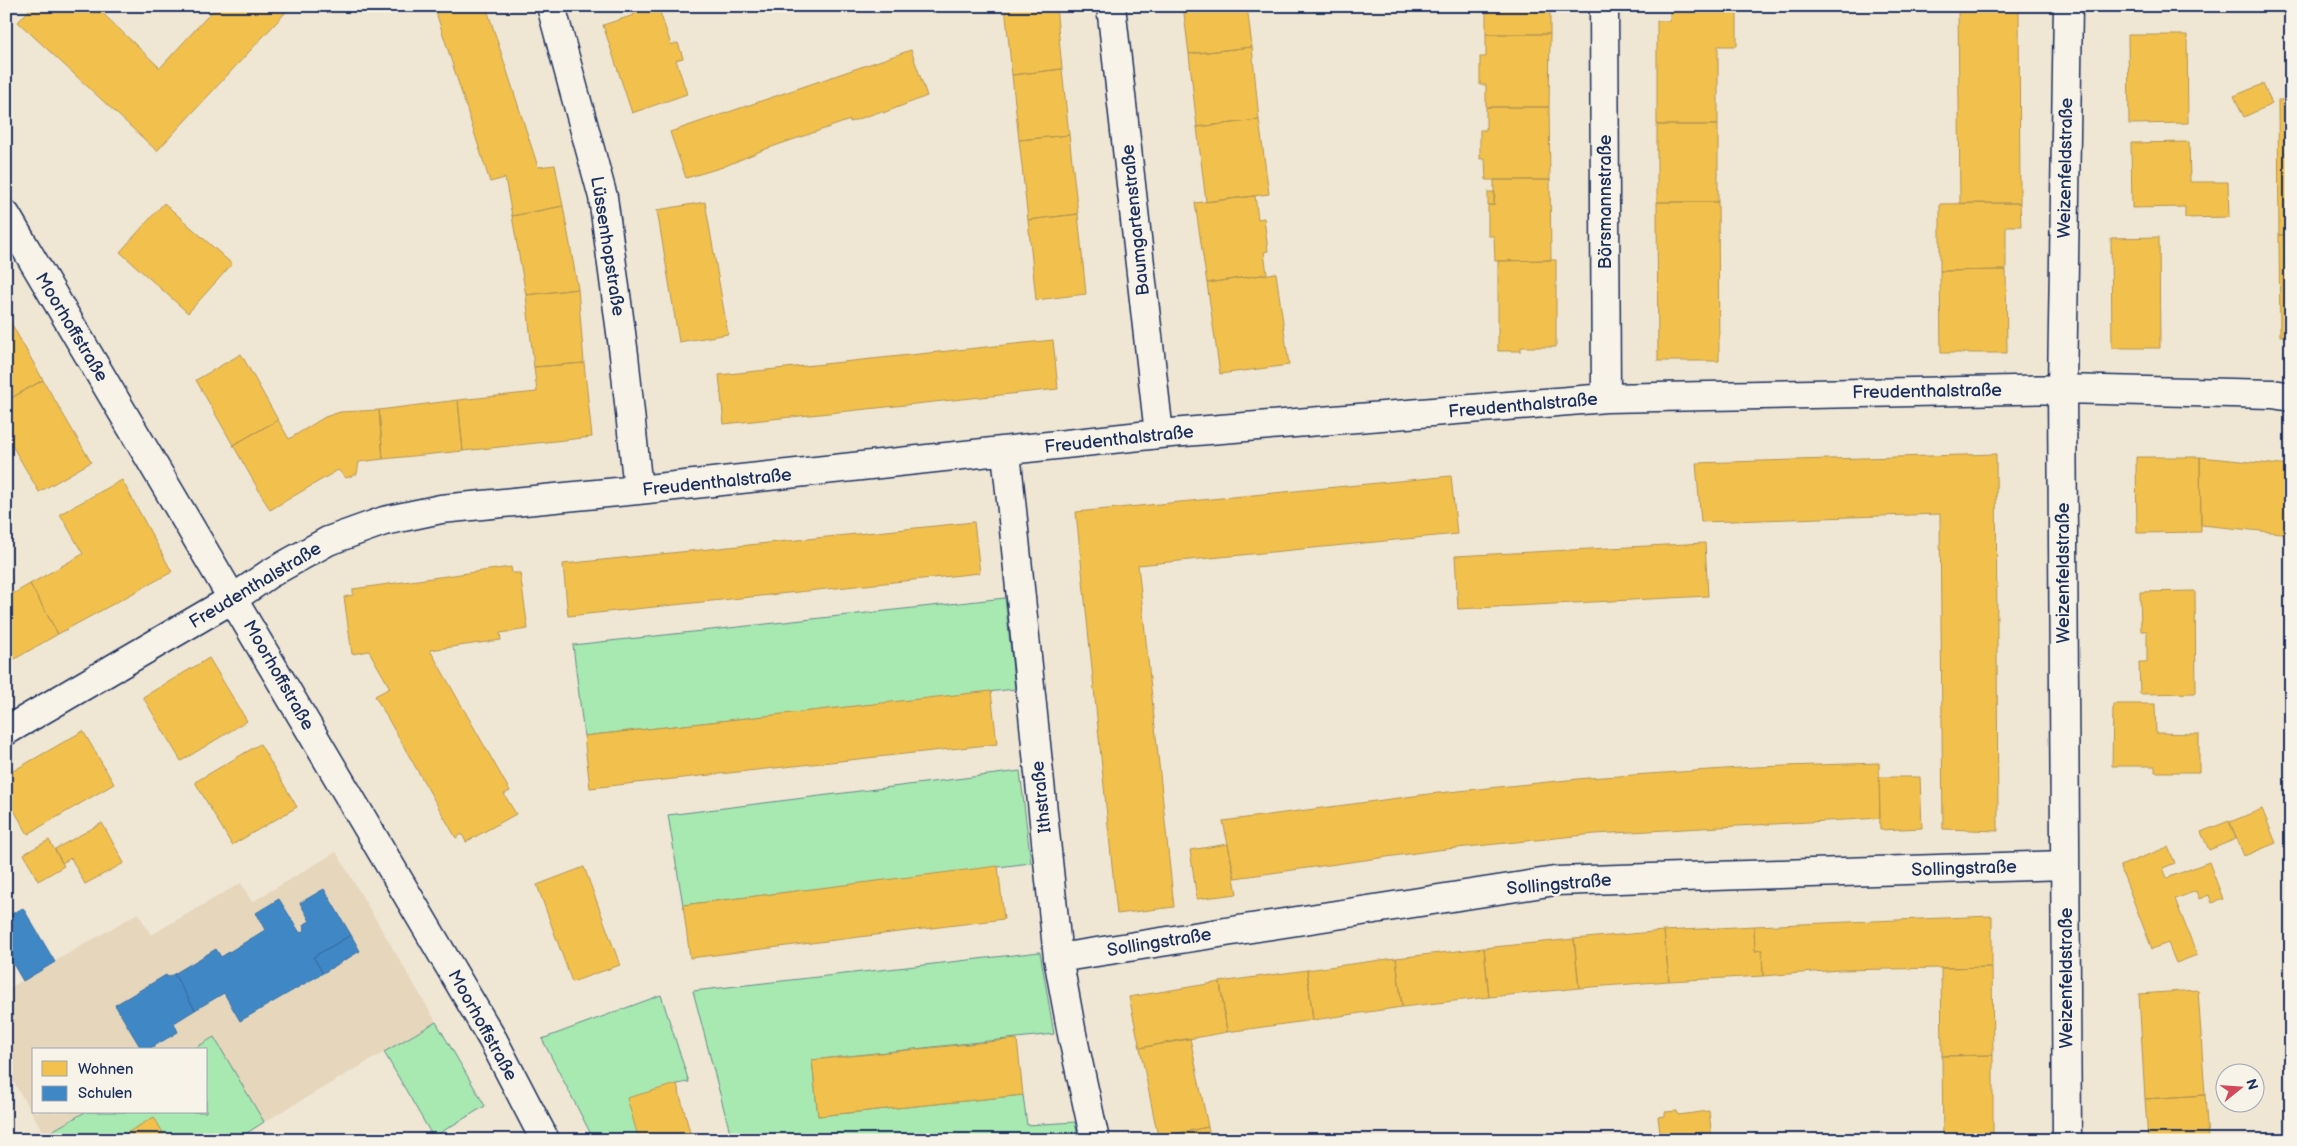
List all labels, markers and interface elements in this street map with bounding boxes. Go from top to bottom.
street label: Weizenfeldstraße [2054,97,2077,239]
street label: Börsmannstraße [1595,134,1616,269]
street label: Baumgartenstraße [1117,143,1154,297]
street label: Lüssenhopstraße [586,175,629,318]
street label: Moorhoffstraße [31,269,113,386]
street label: Freudenthalstraße [1852,380,2002,403]
street label: Freudenthalstraße [1447,388,1599,422]
street label: Freudenthalstraße [1043,421,1195,458]
street label: Freudenthalstraße [641,464,793,501]
street label: Weizenfeldstraße [2053,502,2074,643]
street label: Freudenthalstraße [186,538,325,633]
street label: Moorhoffstraße [239,617,319,734]
street label: Ithstraße [1027,759,1056,834]
street label: Sollingstraße [1911,856,2017,881]
street label: Sollingstraße [1506,869,1613,900]
street label: Weizenfeldstraße [2056,907,2077,1048]
street label: Sollingstraße [1105,924,1213,961]
street label: Moorhoffstraße [443,966,522,1085]
legend [32,1048,208,1114]
text: Wohnen [78,1060,133,1079]
north arrow [2214,1064,2264,1114]
text: N [2242,1077,2262,1092]
text: Schulen [78,1084,132,1103]

